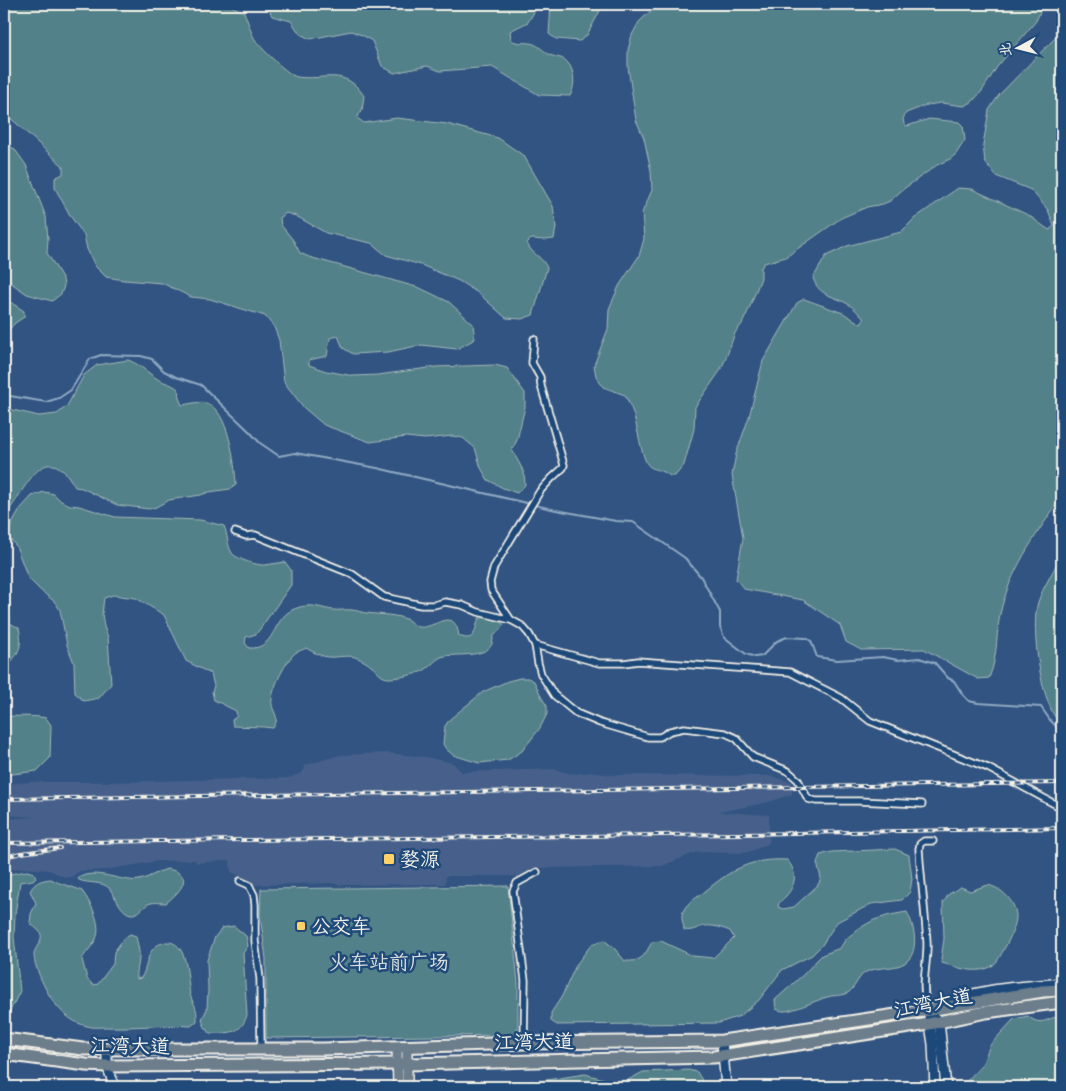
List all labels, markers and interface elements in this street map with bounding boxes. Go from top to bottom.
north arrow [994,22,1044,72]
text: 北 [996,42,1015,58]
place label: 婺源 [400,847,440,872]
marker: 婺源 [382,852,396,866]
place label: 公交车 [311,914,371,939]
marker: 公交车 [295,920,307,932]
park label: 火车站前广场 [329,950,449,975]
street label: 江湾大道 [891,983,975,1023]
street label: 江湾大道 [494,1029,574,1055]
street label: 江湾大道 [90,1033,170,1059]

